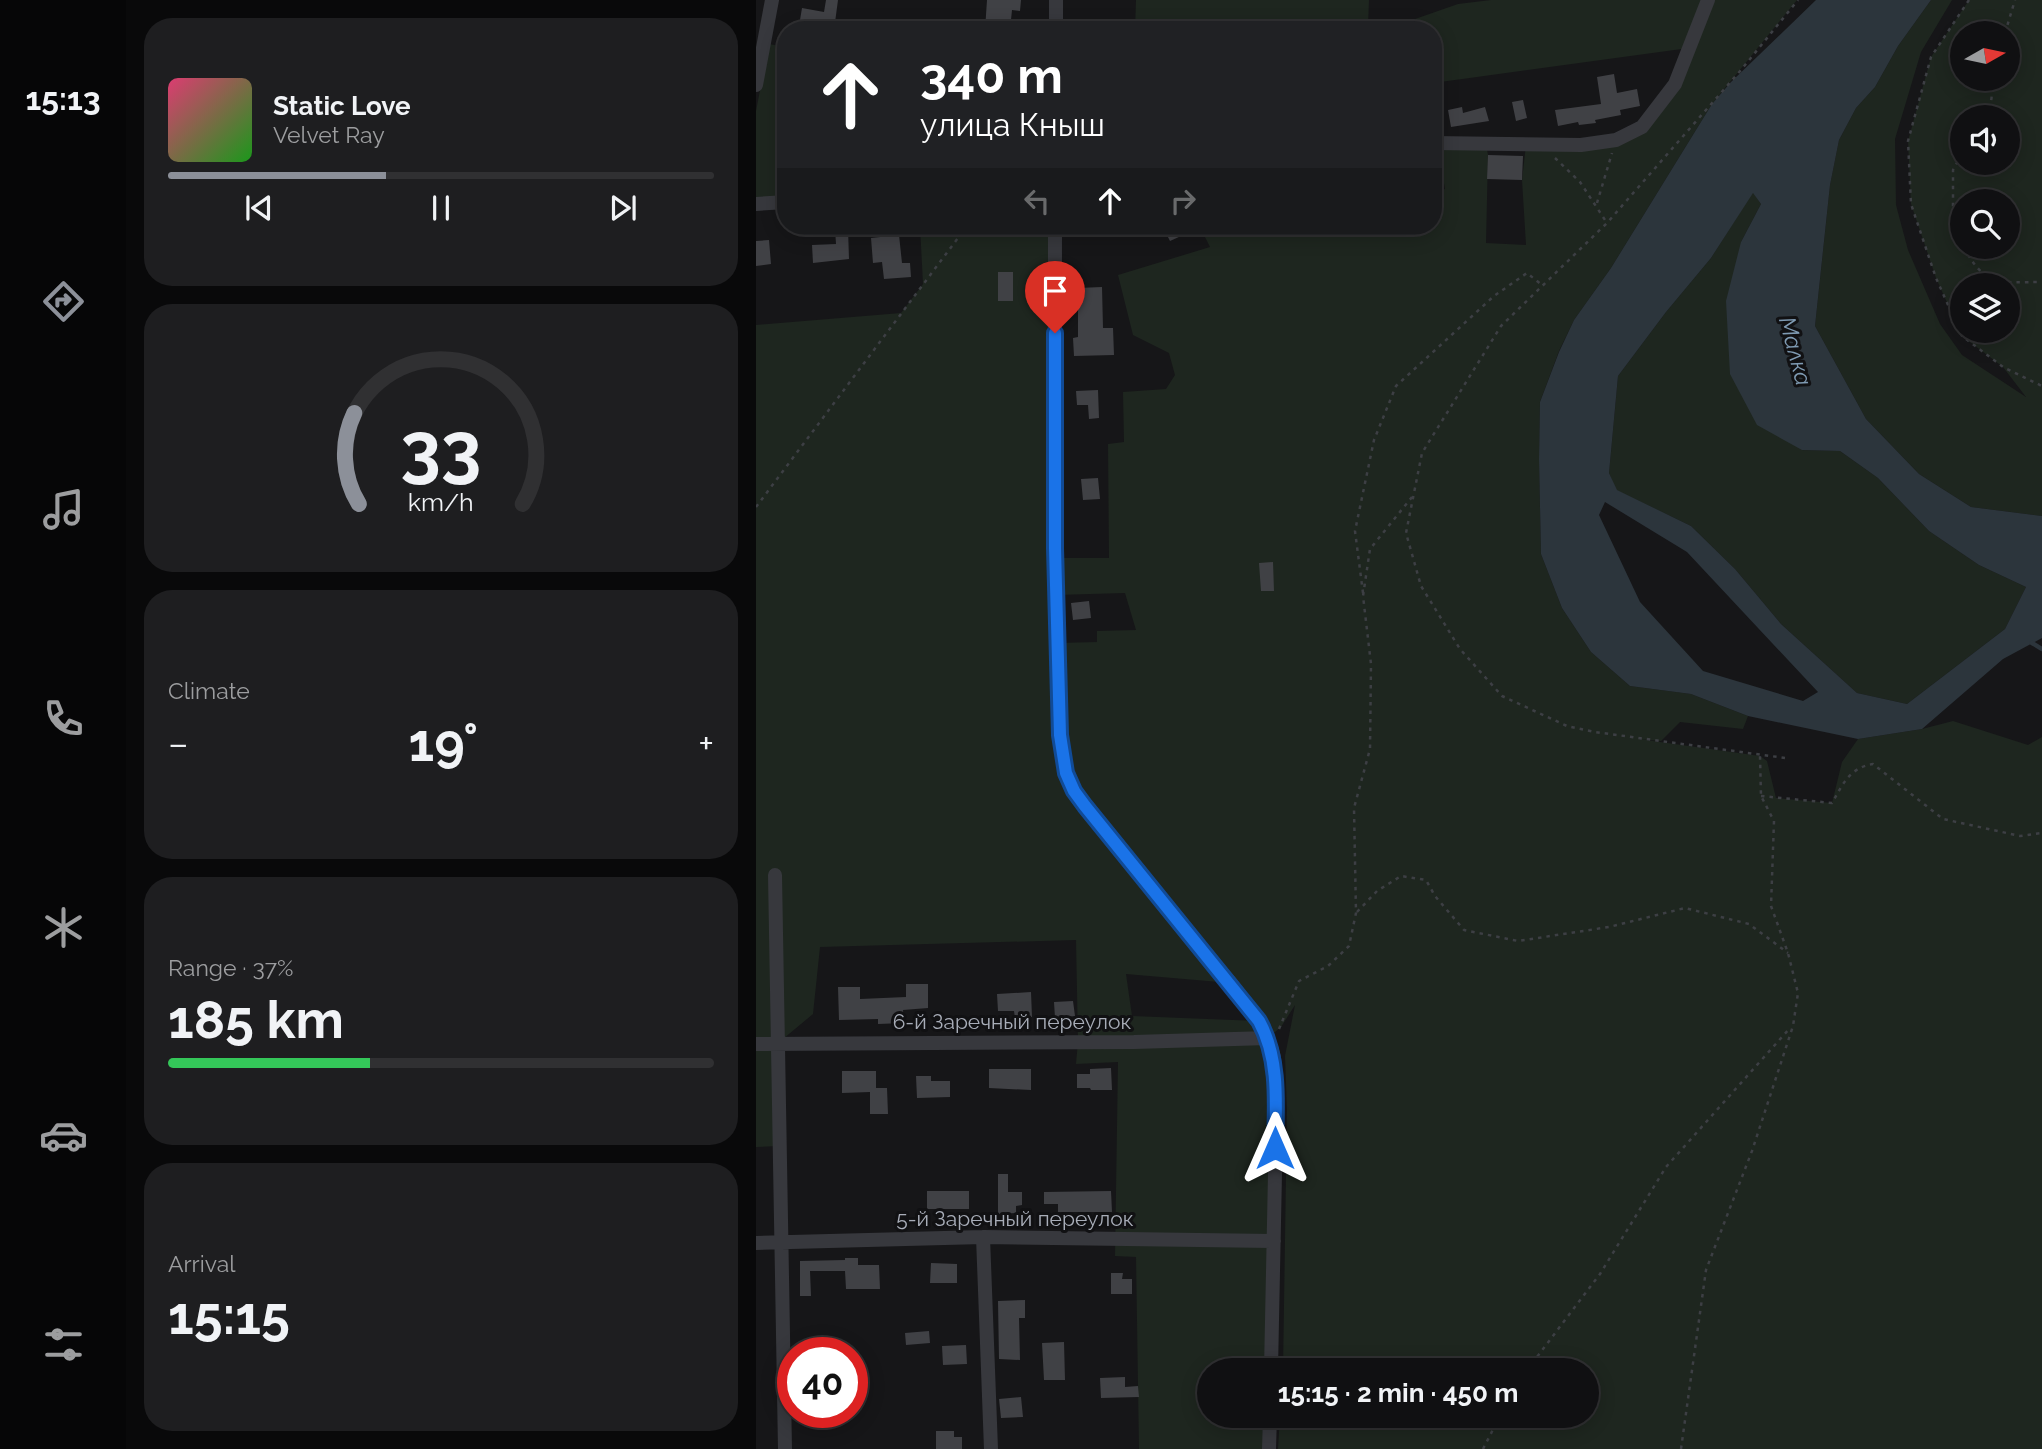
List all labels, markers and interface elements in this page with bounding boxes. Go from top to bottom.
north arrow [1950,21,2020,91]
map controls [1950,21,2020,343]
text: 340 m [920,47,1063,104]
icon: ahead [805,49,896,140]
text: 15:13 [25,80,101,117]
text: Static Love [273,91,411,121]
button: sound [1950,105,2020,175]
text: улица Кныш [920,106,1105,143]
text: Velvet Ray [273,121,385,148]
icon: left [1018,182,1056,220]
icon: ahead [1091,182,1129,220]
icon: right [1164,182,1202,220]
icon: previous [240,189,278,227]
icon: pause [422,189,460,227]
icon: next [604,189,642,227]
button: search [1950,189,2020,259]
pin [1025,261,1085,333]
icon: arrive [1036,272,1074,310]
button: layers [1950,273,2020,343]
icon: directions [39,277,88,326]
water label: Малка [1774,314,1818,389]
text: 33 [400,407,482,492]
icon: music [39,485,88,534]
text: km/h [408,487,474,517]
text: Climate [168,677,250,704]
icon: phone [39,694,88,743]
text: 19° [409,712,478,773]
text: − [168,721,188,766]
text: + [698,721,714,766]
icon: climate [39,903,88,952]
text: Range · 37% [168,954,293,981]
text: 185 km [168,989,344,1050]
street label: 6-й Заречный переулок [893,1009,1131,1034]
icon: car [39,1111,88,1160]
position arrow [1238,1111,1312,1185]
street label: 5-й Заречный переулок [896,1206,1134,1231]
text: Arrival [168,1250,235,1277]
text: 15:15 [168,1285,290,1346]
icon: filters [39,1320,88,1369]
speed limit sign: 40 [777,1337,868,1428]
text: 15:15 · 2 min · 450 m [1278,1378,1518,1408]

